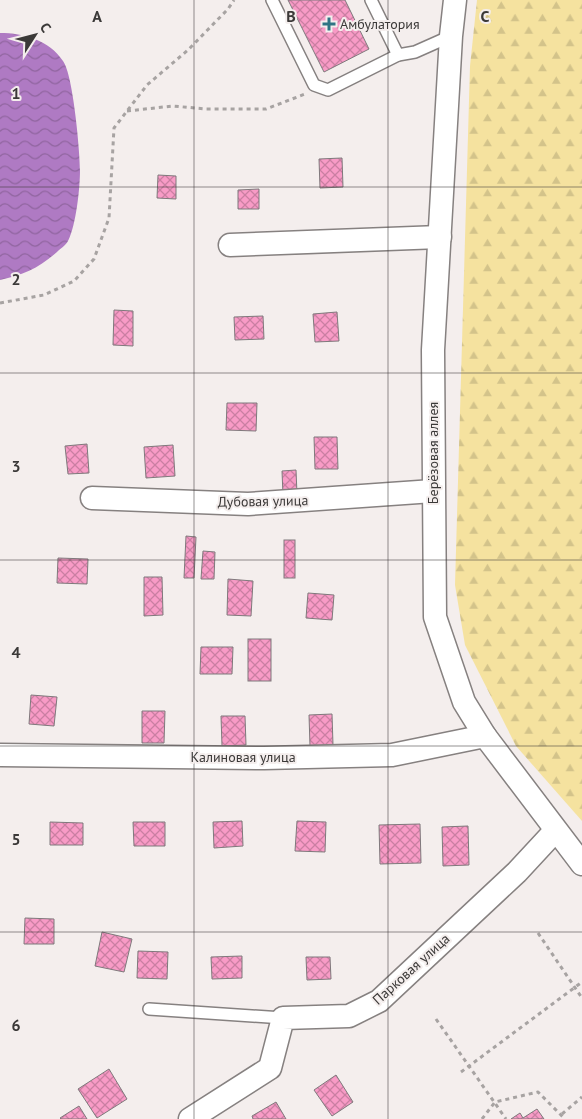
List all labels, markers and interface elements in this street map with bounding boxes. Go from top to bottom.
text: A [92,6,102,26]
text: B [286,6,296,26]
text: C [481,6,490,26]
north arrow [10,10,60,60]
place label: Амбулатория [340,15,420,33]
marker: Амбулатория [322,17,336,31]
text: С [36,19,55,36]
text: 1 [11,83,21,103]
text: 2 [11,269,21,289]
street label: Берёзовая аллея [424,402,442,504]
text: 3 [11,456,21,476]
street label: Дубовая улица [218,491,308,511]
text: 4 [11,642,21,662]
street label: Калиновая улица [190,748,296,766]
text: 5 [11,829,21,849]
street label: Парковая улица [369,930,453,1008]
text: 6 [11,1015,21,1035]

